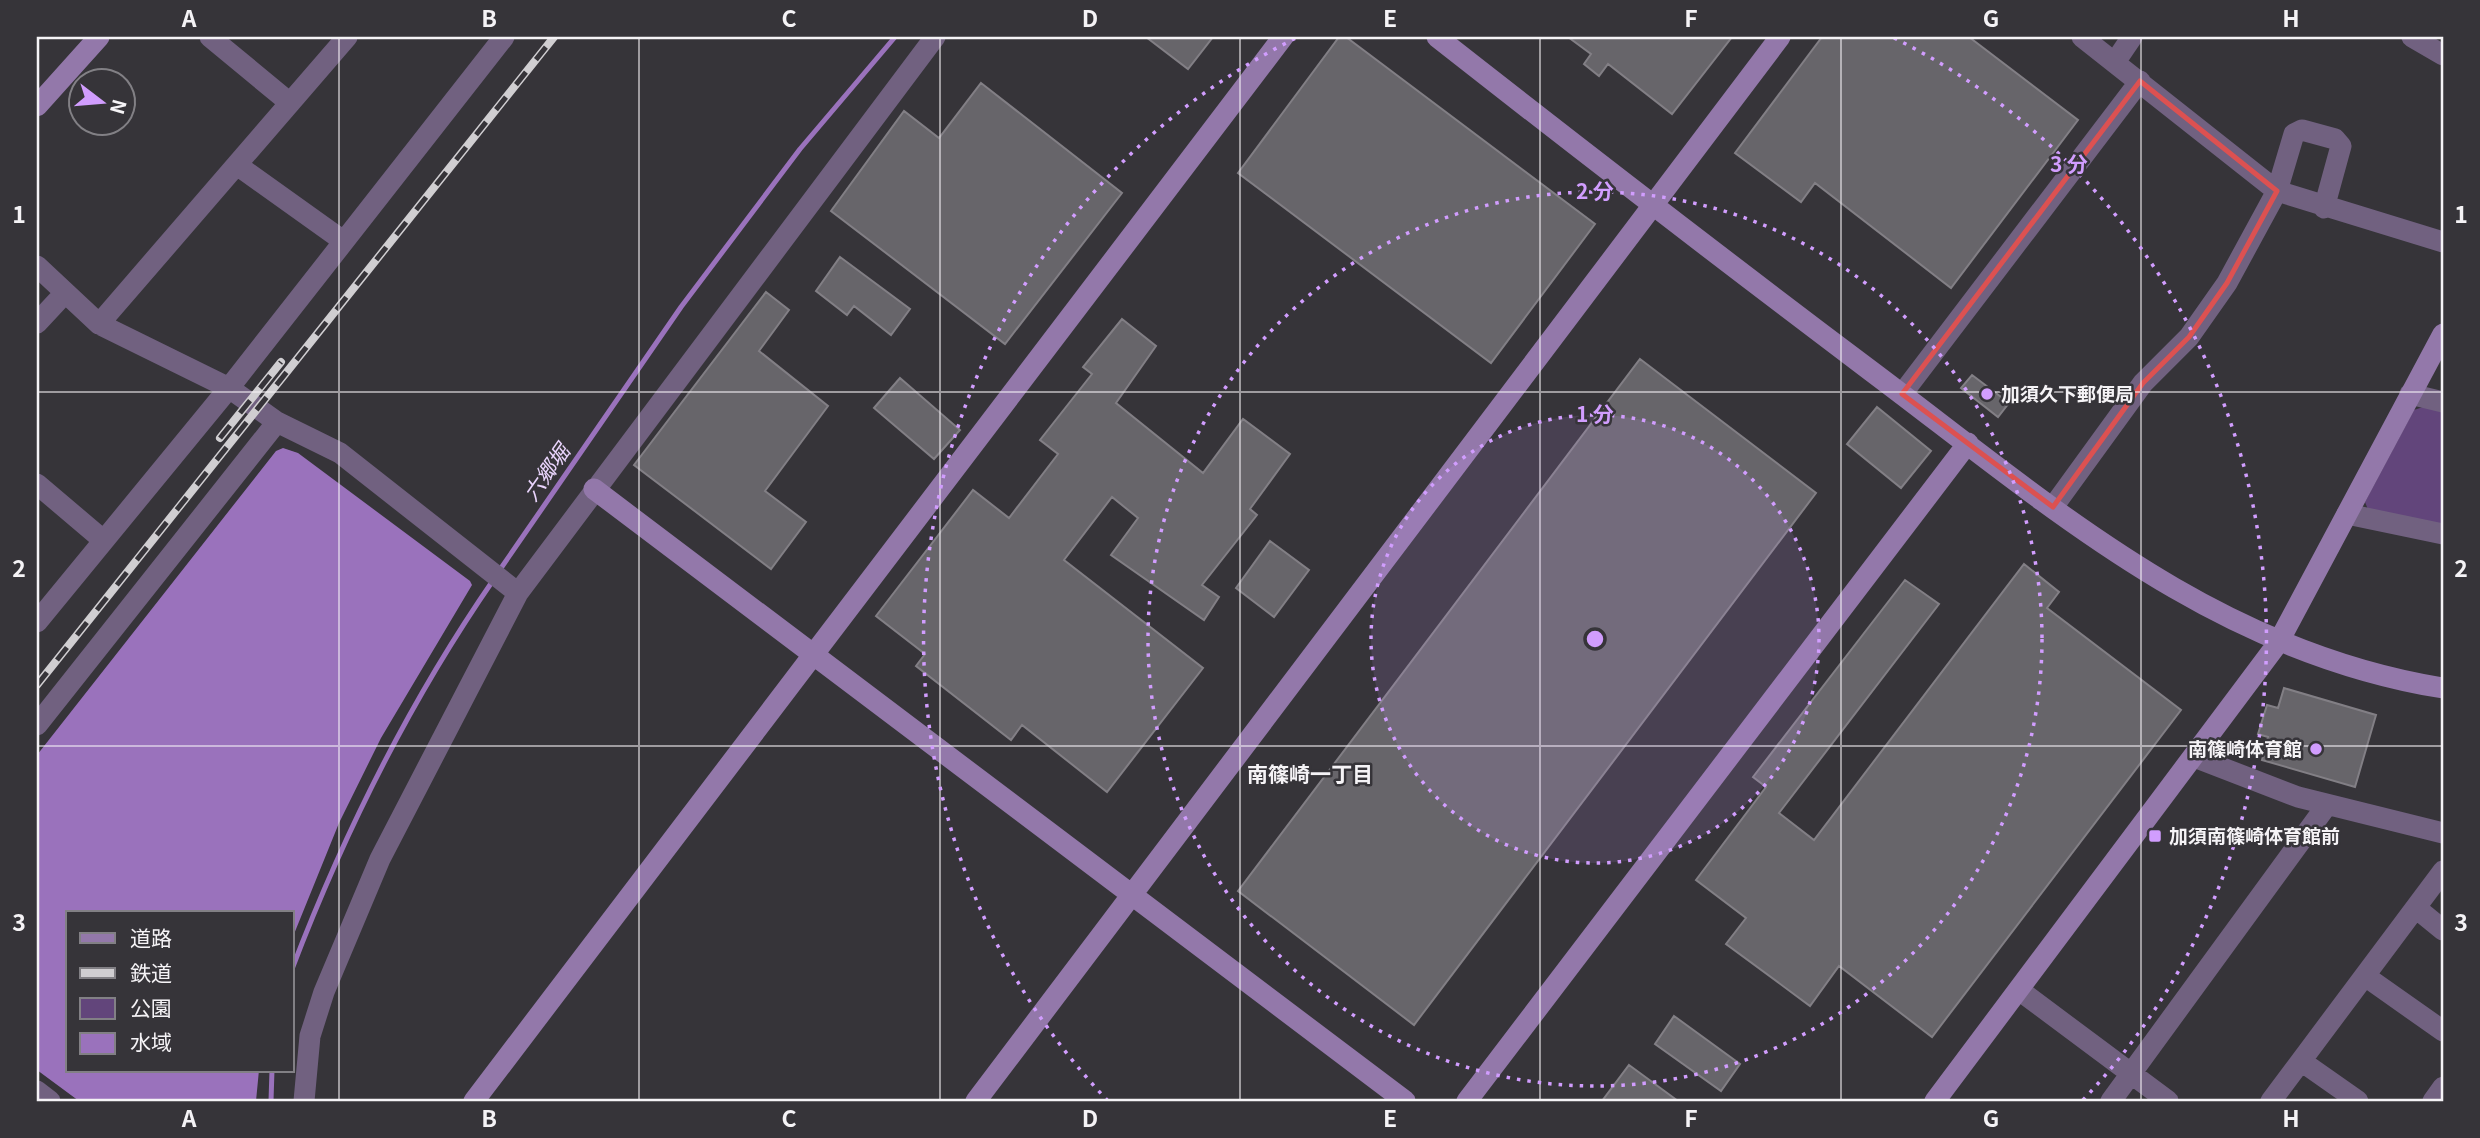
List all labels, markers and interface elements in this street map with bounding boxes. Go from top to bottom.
text: A [181,0,197,34]
text: B [481,0,497,34]
text: C [781,0,797,34]
text: D [1082,0,1098,34]
text: E [1383,0,1397,34]
text: F [1684,0,1698,34]
text: G [1983,0,1999,34]
text: H [2282,0,2300,34]
north arrow [66,66,136,136]
text: N [105,97,135,118]
text: 3 分 [2050,148,2088,178]
text: 2 分 [1576,175,1614,205]
text: 1 [12,196,26,230]
text: 1 [2454,196,2468,230]
place label: 加須久下郵便局 [2001,379,2134,406]
marker: 加須久下郵便局 [1979,386,1995,402]
text: 1 分 [1576,398,1614,428]
water label: 六郷堀 [515,435,577,506]
text: 2 [12,550,26,584]
text: 2 [2454,550,2468,584]
centre of rings [1583,627,1607,651]
place label: 南篠崎体育館 [2188,734,2302,761]
marker: 南篠崎体育館 [2308,741,2324,757]
district label: 南篠崎一丁目 [1247,758,1373,788]
place label: 加須南篠崎体育館前 [2169,821,2340,848]
marker: 加須南篠崎体育館前 [2147,828,2163,844]
text: 3 [12,904,26,938]
text: 3 [2454,904,2468,938]
legend [66,911,294,1072]
text: 道路 [130,922,172,952]
text: 鉄道 [130,957,172,987]
text: 公園 [130,992,172,1022]
text: 水域 [130,1026,172,1056]
text: A [181,1100,197,1134]
text: B [481,1100,497,1134]
text: C [781,1100,797,1134]
text: D [1082,1100,1098,1134]
text: E [1383,1100,1397,1134]
text: F [1684,1100,1698,1134]
text: G [1983,1100,1999,1134]
text: H [2282,1100,2300,1134]

